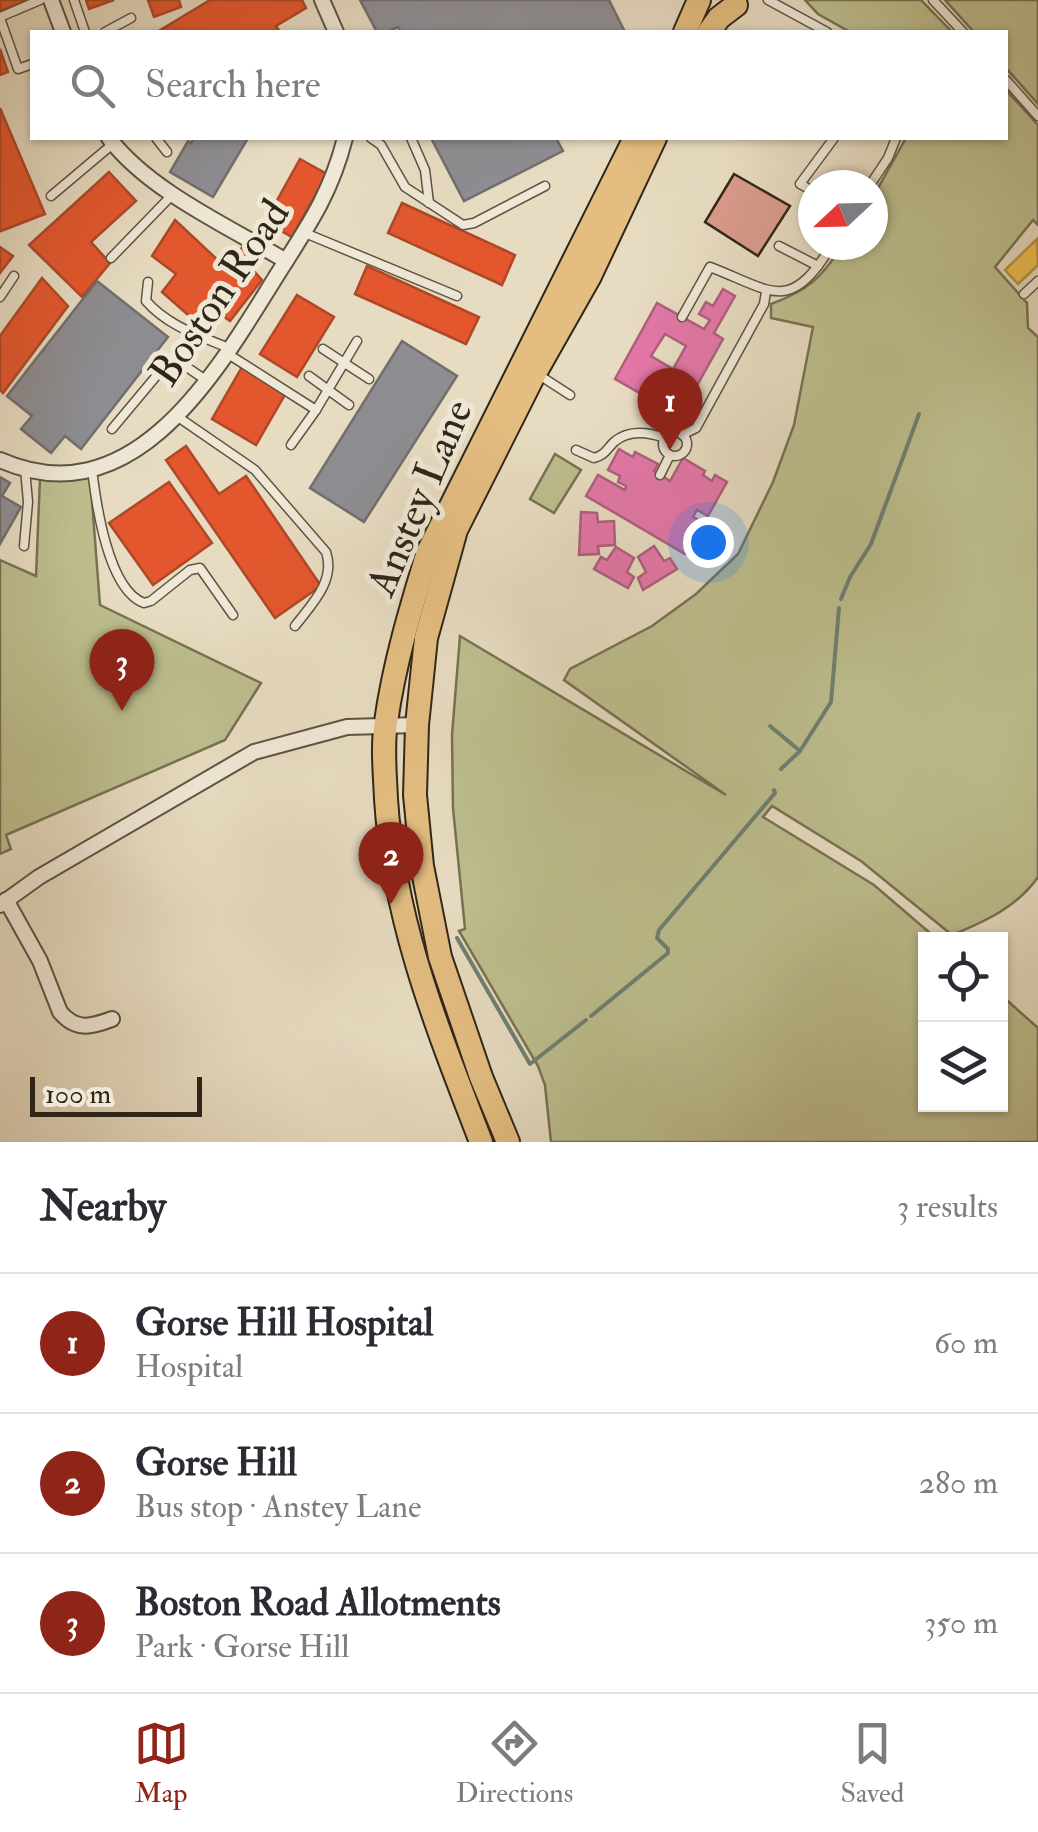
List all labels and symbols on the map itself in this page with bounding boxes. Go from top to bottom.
north arrow [798,170,888,260]
street label: Boston Road [139,189,302,396]
pin: 1 [638,368,702,450]
street label: Anstey Lane [355,392,485,605]
your location [683,517,734,568]
pin: 3 [90,628,154,711]
pin: 2 [358,822,424,904]
scale bar [30,1072,202,1116]

